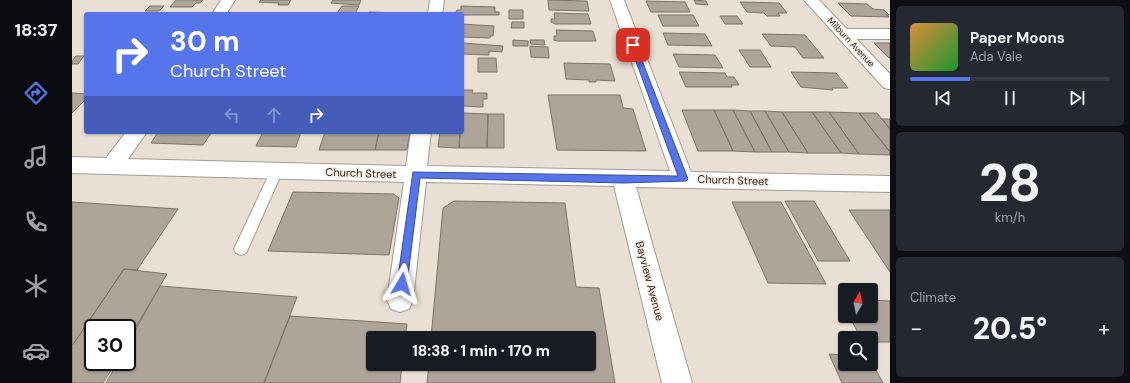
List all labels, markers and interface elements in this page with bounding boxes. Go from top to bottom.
street label: Milburn Avenue [825,15,877,69]
text: 18:37 [15,18,57,42]
text: 30 m [170,23,240,60]
icon: right [104,28,156,80]
pin [616,28,650,62]
text: Paper Moons [970,28,1065,48]
icon: arrive [622,34,644,56]
text: Ada Vale [970,48,1022,65]
text: Church Street [170,59,286,83]
icon: directions [22,79,50,107]
icon: previous [932,87,954,109]
icon: pause [999,87,1021,109]
icon: next [1066,87,1088,109]
icon: left [221,104,243,126]
icon: ahead [263,104,285,126]
icon: right [305,104,327,126]
icon: music [22,143,50,171]
text: 28 [979,149,1041,217]
street label: Church Street [325,165,397,181]
street label: Church Street [697,172,769,188]
icon: phone [22,208,50,236]
text: km/h [995,209,1025,226]
street label: Bayview Avenue [633,240,667,322]
position arrow [381,263,423,305]
icon: climate [22,272,50,300]
north arrow [838,283,878,323]
map controls [838,283,878,371]
text: Climate [910,289,956,306]
text: 20.5° [973,309,1047,348]
text: − [910,314,922,343]
text: + [1098,314,1110,343]
speed limit sign: 30 [84,319,136,371]
button: search [838,331,878,371]
icon: car [22,337,50,365]
text: 18:38 · 1 min · 170 m [412,341,550,361]

